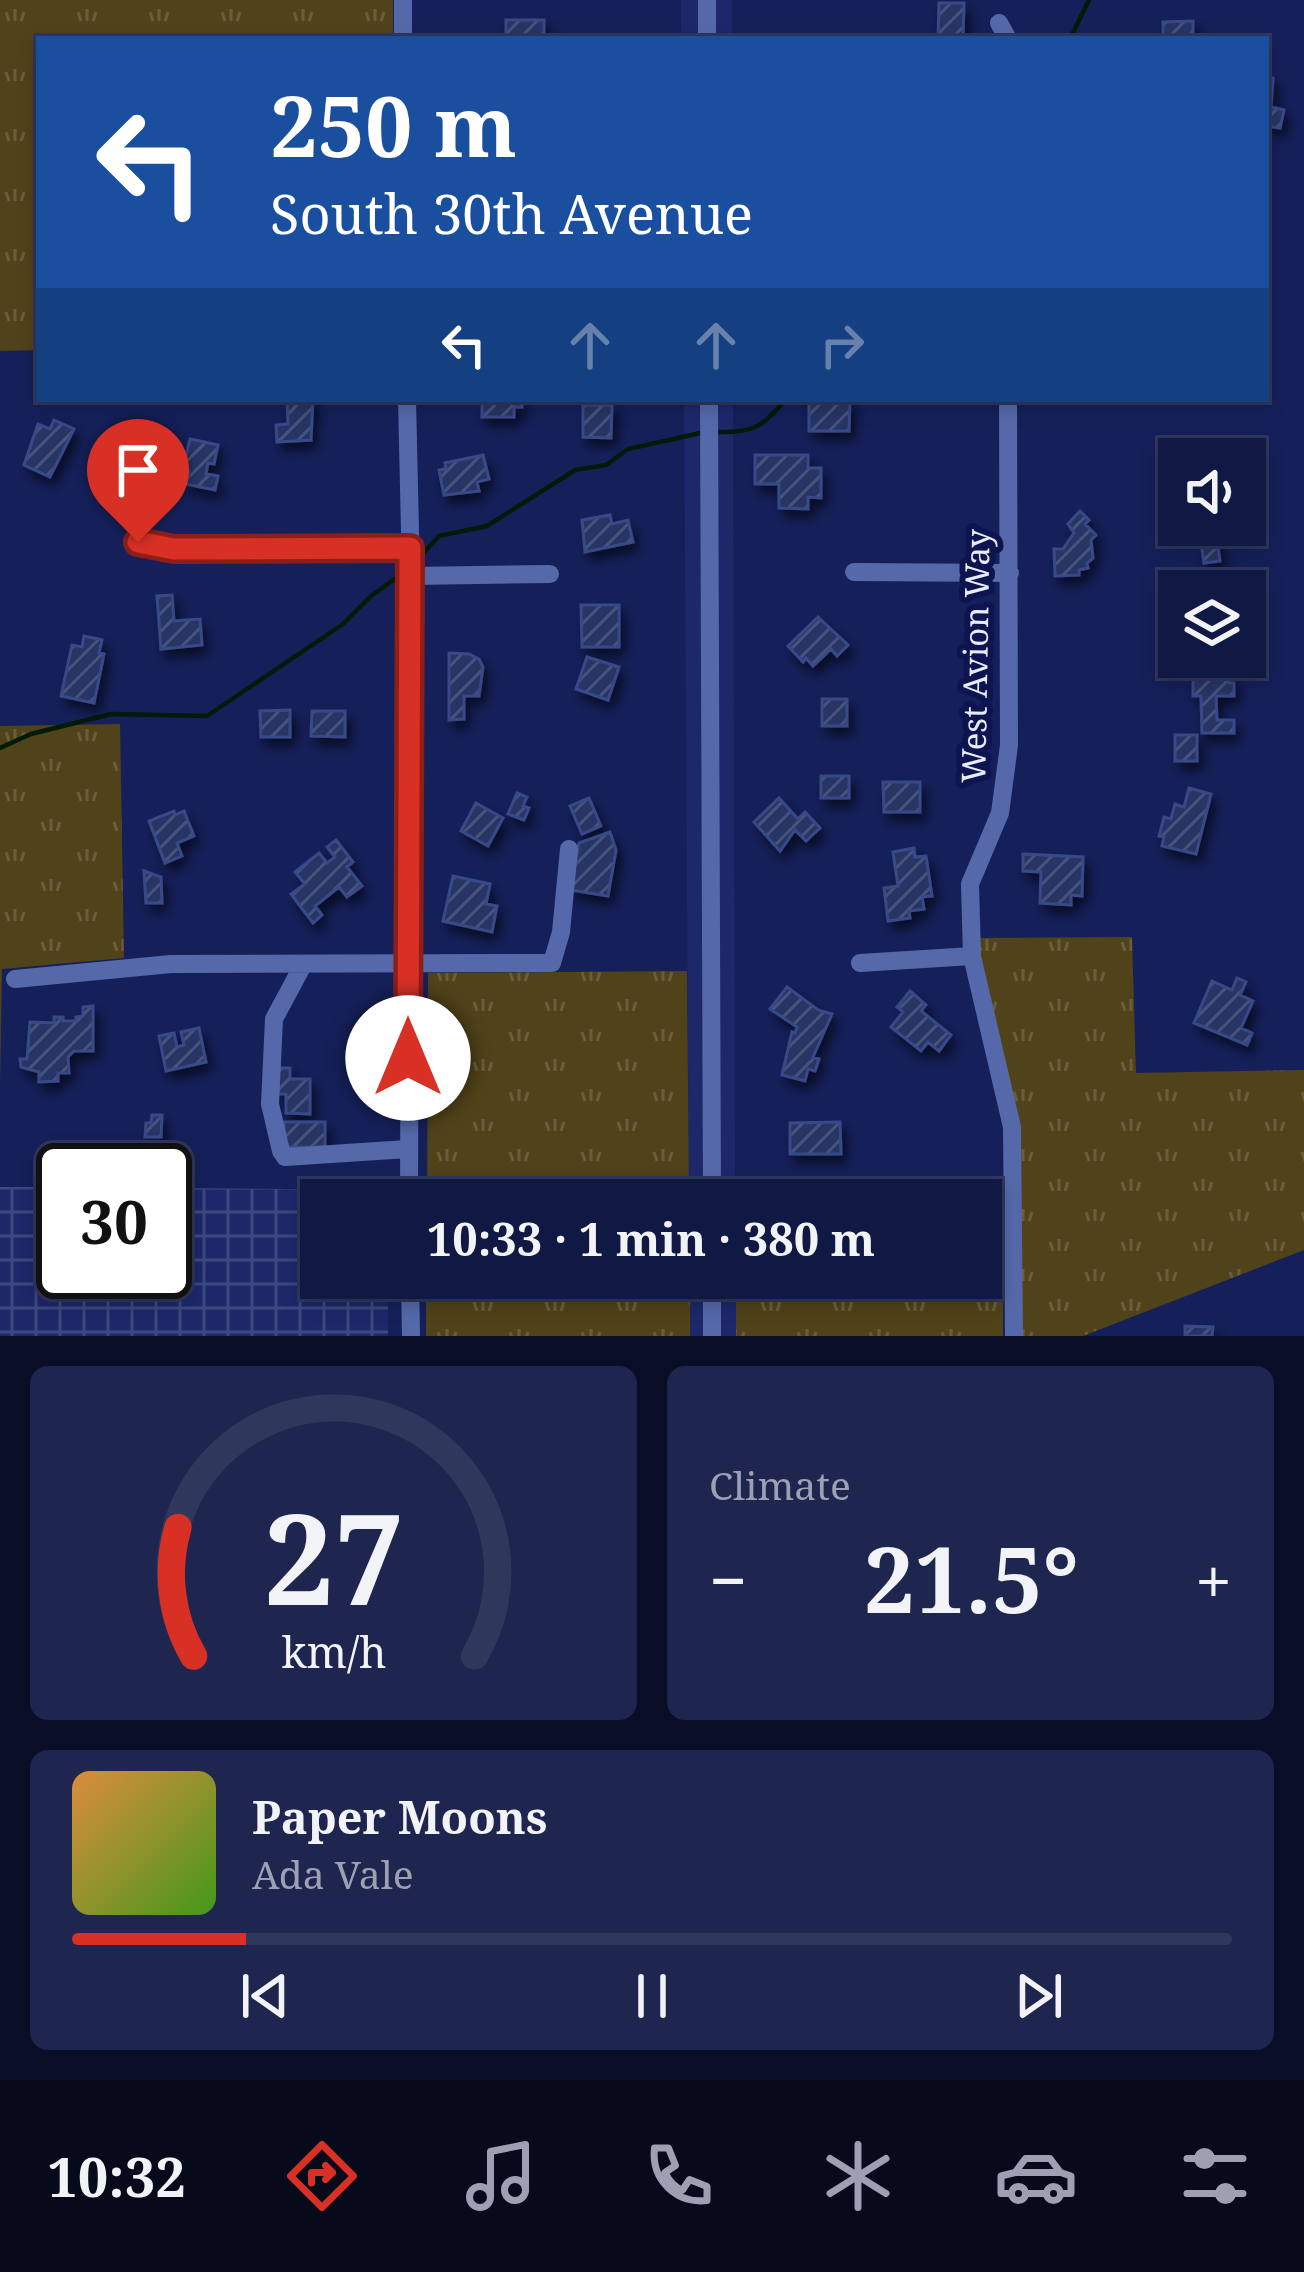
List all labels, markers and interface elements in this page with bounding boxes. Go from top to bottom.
text: 250 m [270,67,517,182]
icon: left [72,84,228,240]
text: South 30th Avenue [270,176,753,250]
icon: left [431,312,497,378]
icon: ahead [557,312,623,378]
icon: ahead [683,312,749,378]
icon: right [809,312,875,378]
pin [87,419,189,542]
icon: arrive [105,437,171,503]
map controls [1158,438,1266,678]
button: sound [1158,438,1266,546]
street label: West Avion Way [950,528,1000,783]
button: layers [1158,570,1266,678]
position arrow [345,995,471,1121]
speed limit sign: 30 [36,1143,192,1299]
text: 10:33 · 1 min · 380 m [427,1208,875,1269]
text: Climate [709,1458,851,1511]
text: 27 [263,1472,404,1642]
text: 21.5° [864,1517,1079,1639]
text: − [709,1534,747,1624]
text: + [1195,1534,1232,1624]
text: km/h [281,1622,386,1681]
text: Paper Moons [252,1786,547,1847]
text: Ada Vale [252,1847,414,1900]
icon: previous [232,1963,298,2029]
icon: pause [619,1963,685,2029]
icon: next [1006,1963,1072,2029]
icon: directions [280,2134,364,2218]
icon: music [459,2134,543,2218]
icon: phone [637,2134,721,2218]
icon: climate [816,2134,900,2218]
icon: car [994,2134,1078,2218]
icon: filters [1173,2134,1257,2218]
text: 10:32 [47,2139,186,2213]

